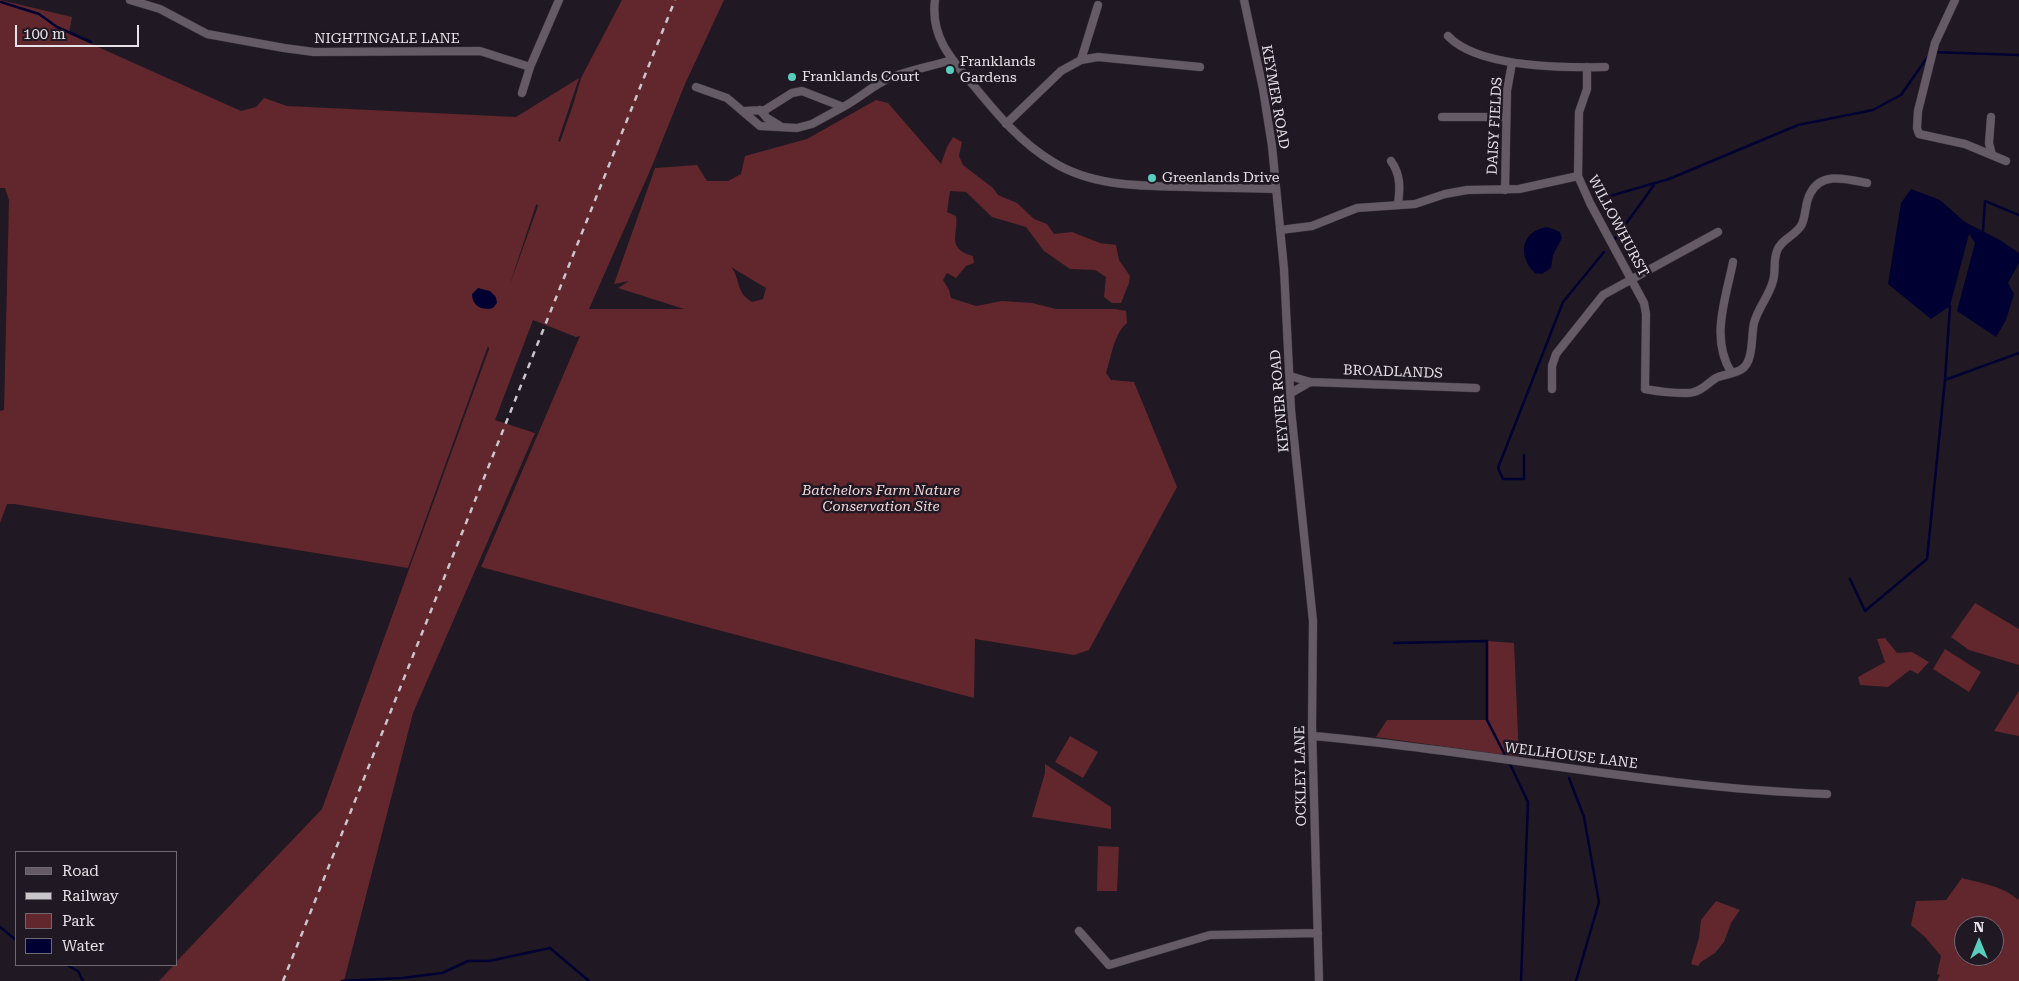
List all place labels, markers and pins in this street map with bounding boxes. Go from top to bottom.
place label: Franklands Gardens [960,54,1035,86]
marker: Franklands Gardens [944,64,956,76]
place label: Franklands Court [802,69,920,85]
marker: Franklands Court [786,71,798,83]
place label: Greenlands Drive [1162,170,1280,186]
marker: Greenlands Drive [1146,172,1158,184]

